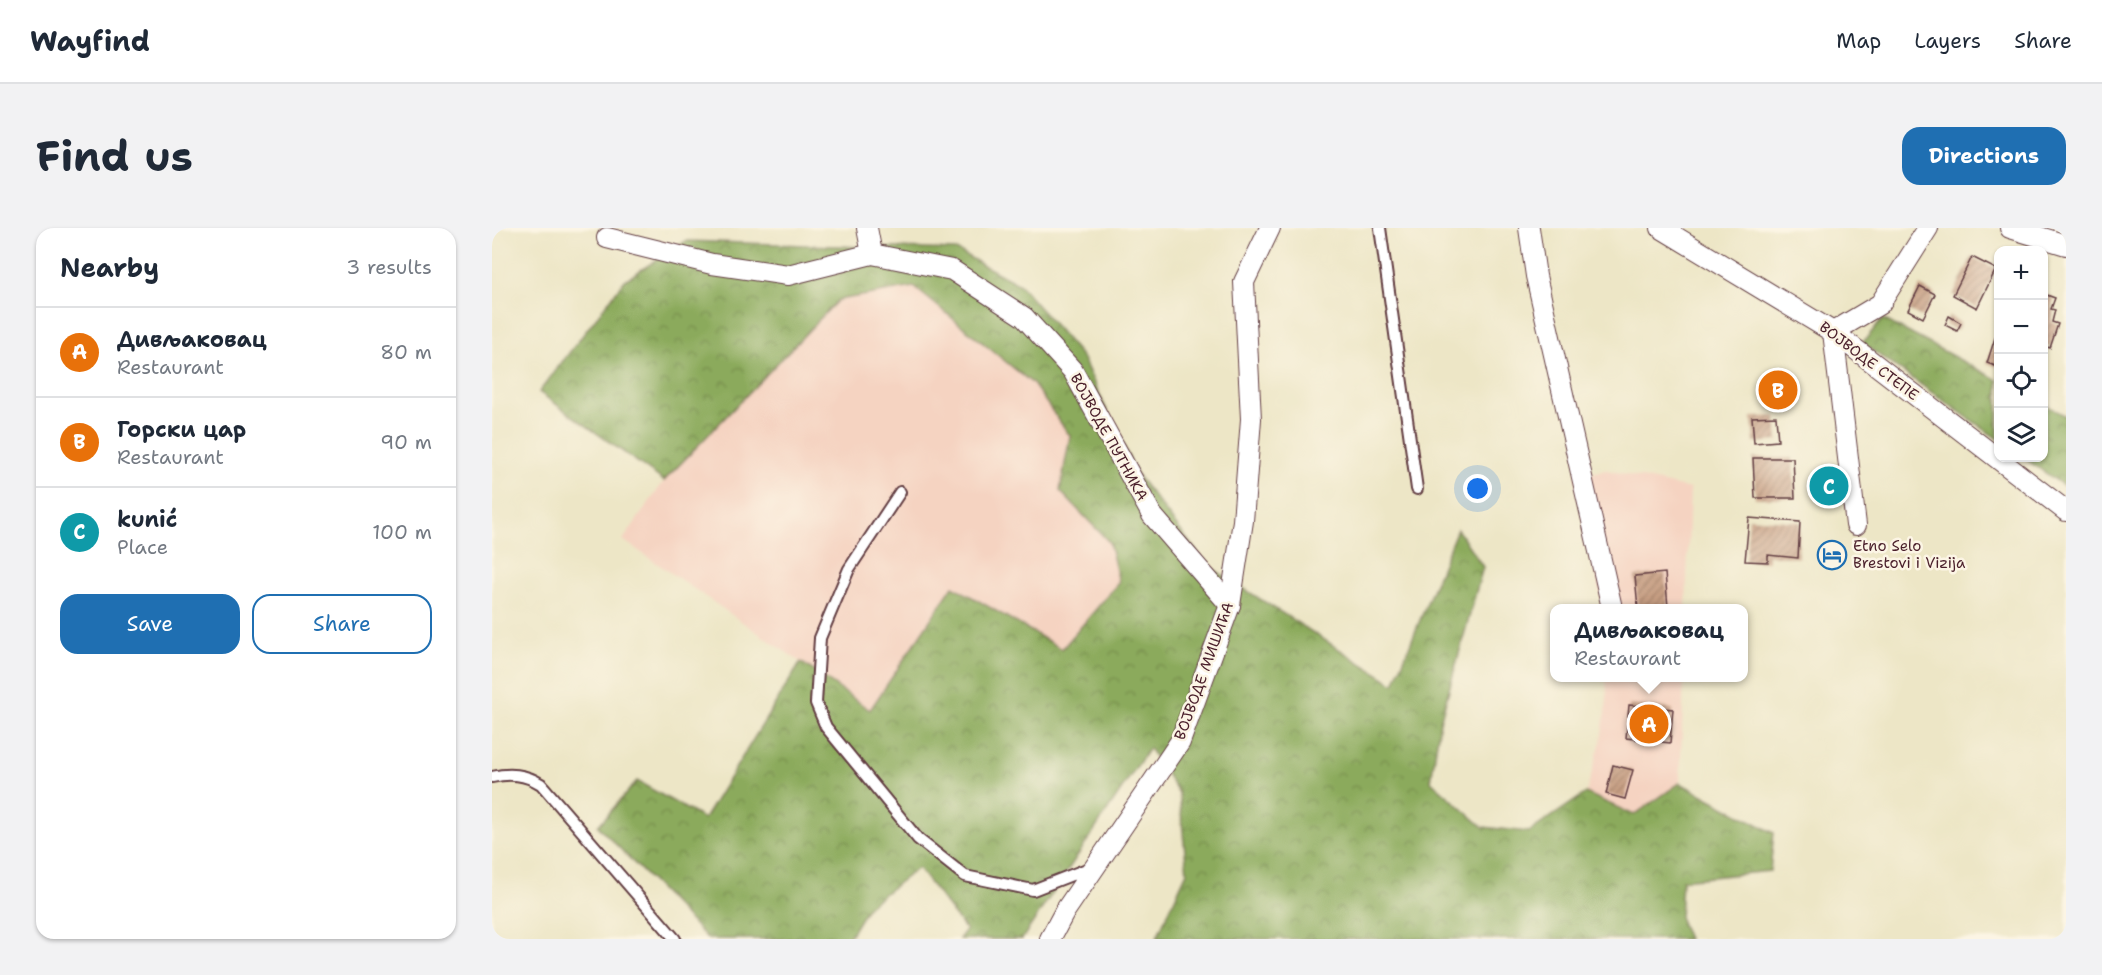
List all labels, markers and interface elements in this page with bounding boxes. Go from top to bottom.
text: Wayfind [30,22,150,60]
text: Map [1836,27,1881,55]
text: Layers [1914,27,1981,55]
text: Share [2014,27,2072,55]
button: Directions [1902,127,2066,185]
text: Find us [36,128,193,184]
map controls [1994,246,2048,462]
button: + [1994,246,2048,300]
text: Nearby [60,250,159,285]
text: 3 results [346,254,432,280]
button: − [1994,300,2048,354]
street label: ВОЈВОДЕ СТЕПЕ [1815,317,1923,405]
text: Дивљаковац [117,325,267,354]
text: A [72,339,87,365]
text: 80 m [380,339,432,365]
text: Restaurant [117,354,224,380]
button: locate [1994,354,2048,408]
pin: B [1758,368,1798,412]
street label: ВОЈВОДЕ ПУТНИКА [1066,370,1152,504]
button: layers [1994,408,2048,462]
text: Горски цар [117,415,246,444]
text: B [73,429,86,455]
text: 90 m [380,429,432,455]
text: Restaurant [117,444,224,470]
pin: C [1810,464,1848,508]
your location [1463,474,1492,503]
text: kunić [117,505,177,534]
text: C [73,519,86,545]
text: 100 m [372,519,432,545]
text: Place [117,534,168,560]
place label: Etno Selo Brestovi i Vizija [1853,536,1966,573]
hotel icon: Etno Selo Brestovi i Vizija [1816,539,1848,571]
button: Save [60,594,240,654]
button: Share [252,594,432,654]
street label: ВОЈВОДЕ МИШИЋА [1170,599,1238,743]
popup [1550,604,1748,682]
text: Дивљаковац [1574,616,1724,645]
text: Restaurant [1574,645,1681,671]
pin: A [1630,702,1668,746]

